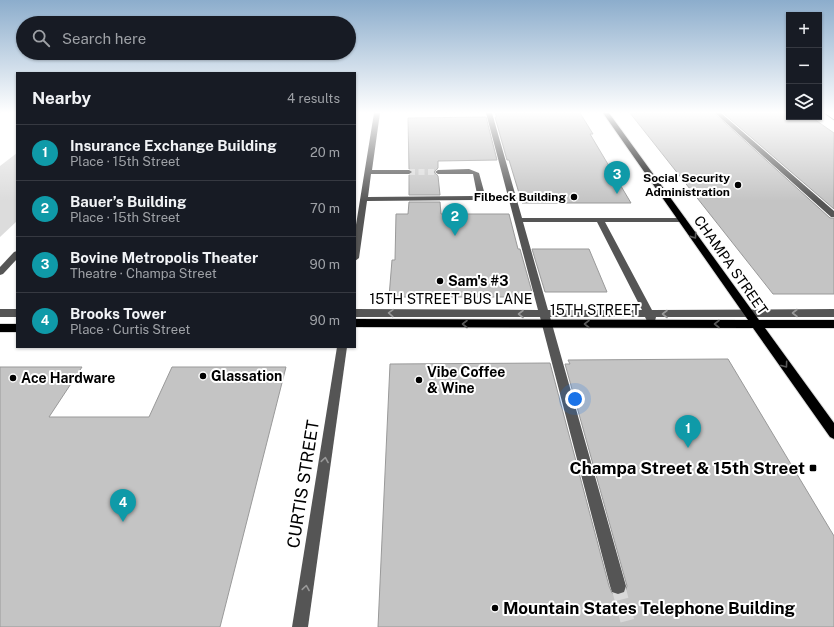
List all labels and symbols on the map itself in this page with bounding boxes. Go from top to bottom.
pin: 3 [604,161,630,194]
place label: Social Security Administration [643,171,730,199]
marker: Social Security Administration [733,180,743,190]
place label: Filbeck Building [474,190,566,204]
marker: Filbeck Building [569,192,579,202]
pin: 2 [442,203,468,236]
street label: CHAMPA STREET [691,212,771,318]
one-way arrow [689,232,697,239]
place label: Sam's #3 [448,273,509,289]
marker: Sam's #3 [435,276,445,286]
street label: 15TH STREET BUS LANE [370,291,532,307]
street label: 15TH STREET [550,302,640,318]
one-way arrow [388,309,394,317]
one-way arrow [792,309,798,317]
one-way arrow [518,310,524,318]
one-way arrow [662,310,668,318]
one-way arrow [462,320,468,328]
one-way arrow [584,320,590,328]
one-way arrow [714,320,720,328]
one-way arrow [780,360,787,367]
place label: Vibe Coffee & Wine [427,364,505,396]
place label: Glassation [211,368,282,384]
place label: Ace Hardware [21,370,115,386]
marker: Glassation [198,371,208,381]
marker: Ace Hardware [8,373,18,383]
marker: Vibe Coffee & Wine [414,375,424,385]
your location [565,389,585,409]
pin: 1 [675,415,701,448]
street label: CURTIS STREET [283,418,323,550]
one-way arrow [320,457,329,463]
place label: Champa Street & 15th Street [570,458,805,478]
marker: Champa Street & 15th Street [808,463,818,473]
pin: 4 [110,489,136,522]
one-way arrow [301,585,310,592]
place label: Mountain States Telephone Building [503,598,796,618]
marker: Mountain States Telephone Building [490,603,500,613]

